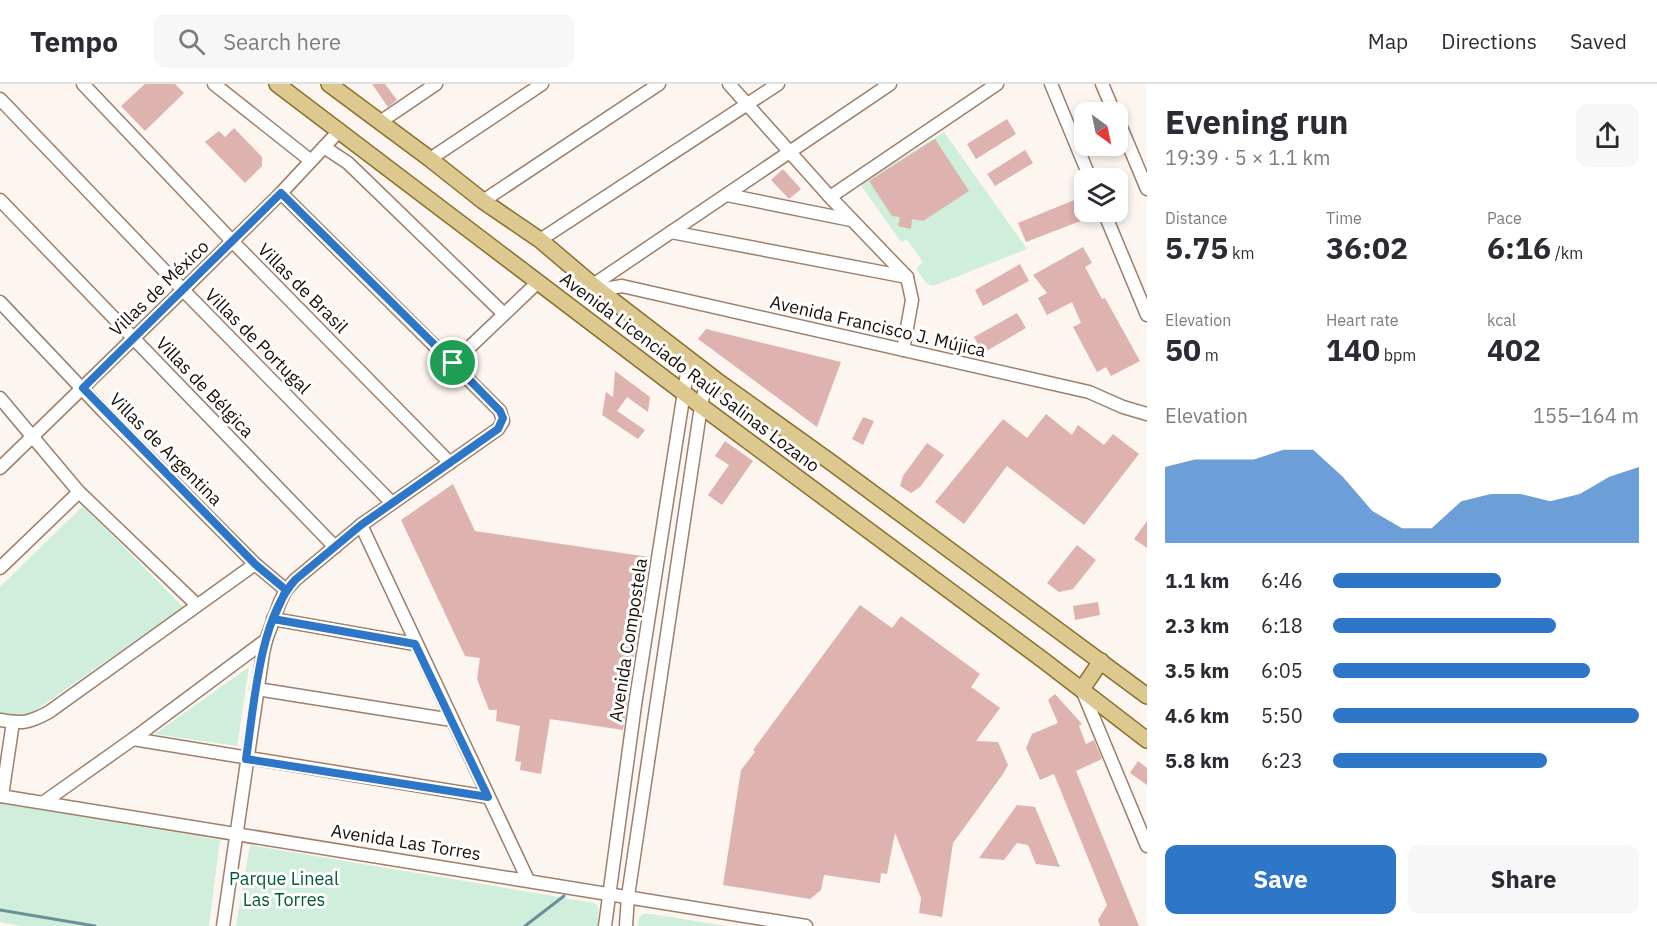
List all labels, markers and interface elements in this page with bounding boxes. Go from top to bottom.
search box [154,14,574,68]
text: Tempo [30,23,118,60]
icon: search [175,25,208,58]
text: Search here [223,27,341,56]
text: Map [1368,27,1408,55]
text: Directions [1441,27,1537,55]
text: Saved [1570,27,1627,55]
text: Evening run [1165,100,1349,143]
north arrow [1074,102,1128,156]
map controls [1074,102,1128,222]
button: share [1576,104,1639,167]
text: 19:39 · 5 × 1.1 km [1165,144,1330,171]
button: layers [1074,168,1128,222]
text: Distance [1165,208,1227,228]
text: Time [1326,208,1362,228]
text: Pace [1487,208,1522,228]
text: 5.75 [1165,228,1228,267]
text: 36:02 [1326,228,1408,267]
text: 6:16 [1487,228,1551,267]
street label: Villas de México [105,235,213,341]
street label: Villas de Brasil [253,238,353,338]
text: km [1228,243,1255,263]
text: /km [1551,243,1583,263]
street label: Avenida Licenciado Raúl Salinas Lozano [556,267,824,477]
street label: Villas de Portugal [200,283,316,399]
street label: Avenida Francisco J. Mújica [768,290,989,362]
text: Elevation [1165,310,1231,330]
text: Heart rate [1326,310,1399,330]
text: kcal [1487,310,1516,330]
text: 50 [1165,330,1201,369]
text: 140 [1326,330,1380,369]
text: 402 [1487,330,1541,369]
street label: Villas de Bélgica [151,332,259,443]
pin [427,337,478,388]
text: m [1201,345,1219,365]
text: bpm [1380,345,1416,365]
icon: arrive [436,346,469,379]
street label: Villas de Argentina [105,388,228,511]
text: Elevation [1165,402,1248,429]
text: 155–164 m [1533,402,1639,429]
street label: Avenida Compostela [604,556,652,724]
text: 1.1 km [1165,567,1229,594]
text: 6:46 [1261,567,1303,594]
text: 2.3 km [1165,612,1229,639]
text: 6:18 [1261,612,1303,639]
text: 3.5 km [1165,657,1229,684]
text: 6:05 [1261,657,1303,684]
text: 4.6 km [1165,702,1229,729]
text: 5:50 [1261,702,1303,729]
text: 5.8 km [1165,747,1229,774]
text: 6:23 [1261,747,1303,774]
street label: Avenida Las Torres [329,819,483,865]
button: Save [1165,845,1396,914]
button: Share [1408,845,1639,914]
park label: Parque Lineal Las Torres [229,867,339,911]

